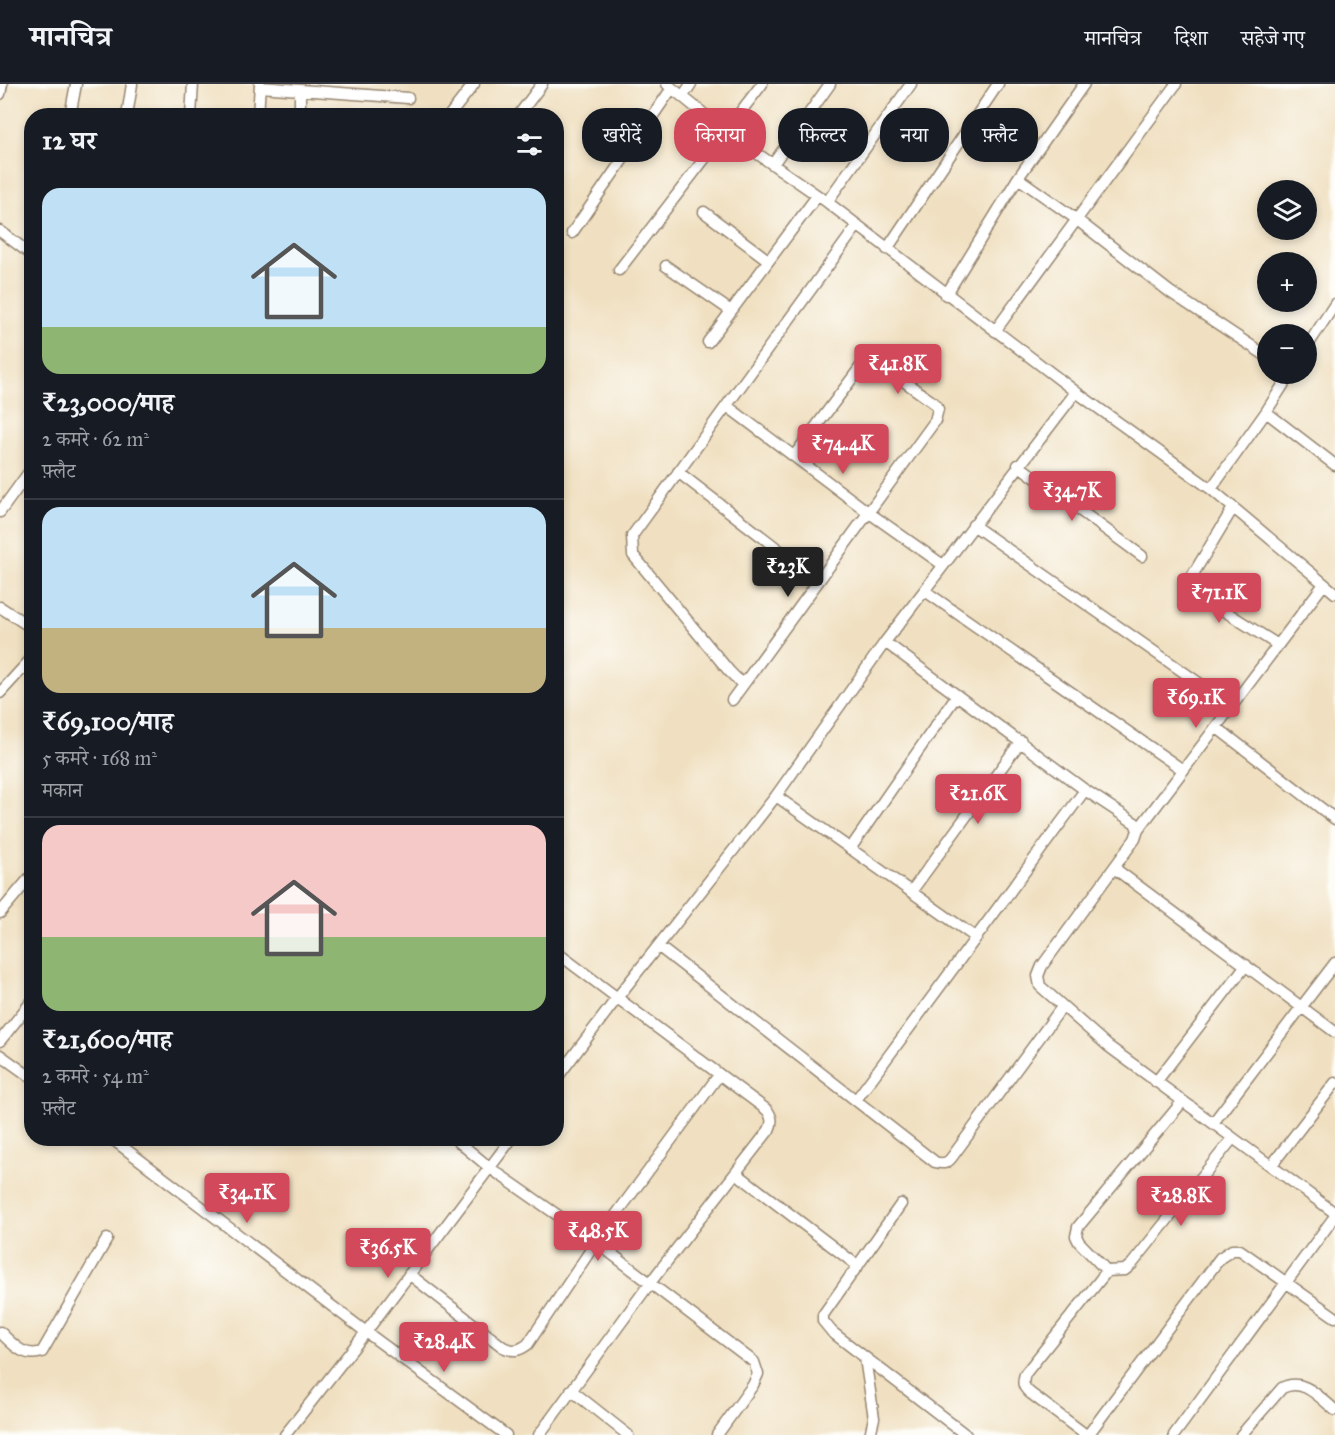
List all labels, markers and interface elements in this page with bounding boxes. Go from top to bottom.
text: मानचित्र [30,19,112,54]
text: मानचित्र [1084,25,1141,51]
text: दिशा [1174,25,1208,51]
text: सहेजे गए [1241,25,1305,51]
chip: खरीदें [582,108,662,162]
chip: किराया [674,108,766,162]
chip: फ़िल्टर [778,108,868,162]
chip: नया [880,108,949,162]
chip: फ़्लैट [961,108,1038,162]
text: 12 घर [42,124,97,156]
icon: filters [513,128,546,161]
map controls [1257,180,1317,384]
button: layers [1257,180,1317,240]
icon: home [240,227,348,335]
button: + [1257,252,1317,312]
button: − [1257,324,1317,384]
pin: ₹41.8K [849,344,947,395]
text: ₹41.8K [868,351,928,375]
text: ₹23,000/माह [42,386,174,418]
pin: ₹74.4K [794,424,892,475]
text: 2 कमरे · 62 m² [42,427,149,451]
text: ₹74.4K [812,431,874,455]
text: फ़्लैट [42,459,75,483]
pin: ₹34.7K [1023,471,1121,522]
text: ₹34.7K [1043,478,1101,502]
icon: home [240,546,348,654]
pin: ₹23K [752,547,824,598]
text: ₹23K [766,554,810,578]
pin: ₹71.1K [1170,573,1268,624]
text: ₹71.1K [1191,580,1247,604]
pin: ₹69.1K [1147,678,1245,729]
text: ₹69.1K [1167,685,1225,709]
text: ₹69,100/माह [42,705,173,737]
text: 5 कमरे · 168 m² [42,746,157,770]
pin: ₹21.6K [929,774,1027,825]
text: मकान [42,778,83,802]
text: ₹21.6K [949,781,1007,805]
icon: home [240,864,348,972]
text: ₹21,600/माह [42,1023,172,1055]
text: 2 कमरे · 54 m² [42,1064,149,1088]
text: फ़्लैट [42,1096,75,1120]
pin: ₹34.1K [198,1173,296,1224]
pin: ₹28.8K [1132,1176,1230,1227]
text: ₹34.1K [218,1180,276,1204]
text: ₹28.8K [1151,1183,1211,1207]
pin: ₹48.5K [549,1211,647,1262]
text: ₹48.5K [568,1218,628,1242]
pin: ₹36.5K [339,1228,437,1279]
text: ₹36.5K [360,1235,416,1259]
pin: ₹28.4K [395,1322,493,1373]
text: ₹28.4K [413,1329,475,1353]

